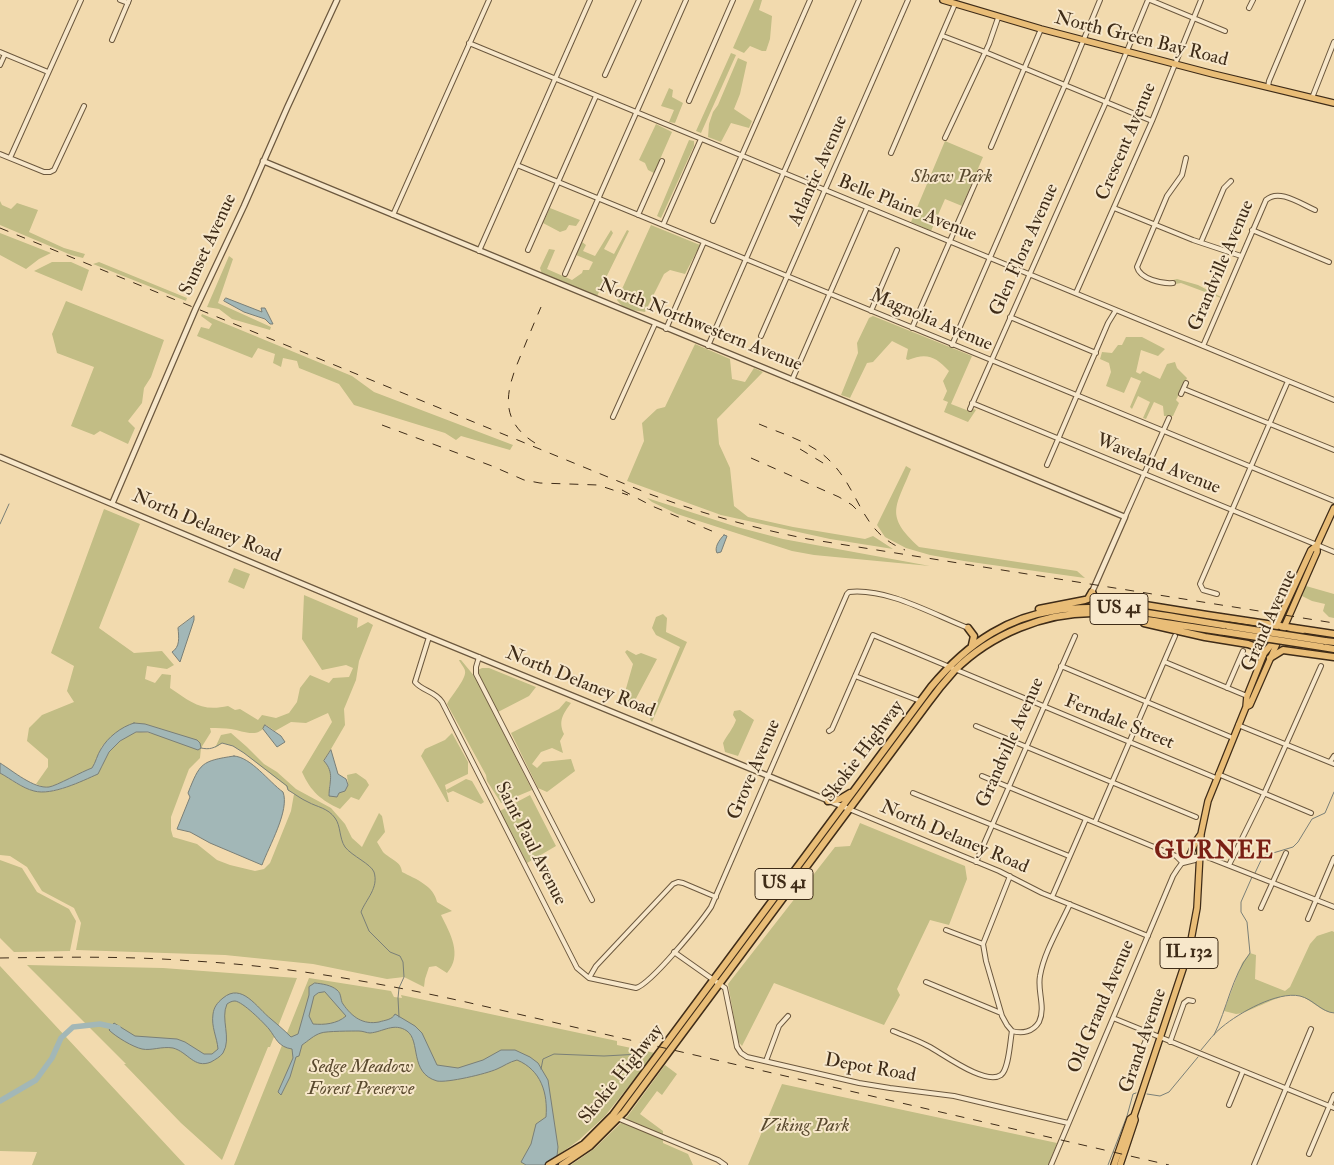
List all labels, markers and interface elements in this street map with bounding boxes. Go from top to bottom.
street label: North Green Bay Road [1052,7,1230,73]
street label: Crescent Avenue [1092,80,1162,204]
street label: Atlantic Avenue [785,112,853,230]
park label: Shaw Park [911,167,993,189]
street label: Belle Plaine Avenue [834,171,980,247]
street label: Glen Flora Avenue [986,180,1064,320]
street label: Sunset Avenue [175,190,243,300]
street label: Grandville Avenue [1184,197,1260,335]
street label: North Northwestern Avenue [595,275,805,377]
street label: Magnolia Avenue [866,285,996,357]
street label: Waveland Avenue [1093,430,1223,500]
street label: North Delaney Road [128,485,284,569]
street label: Grand Avenue [1237,567,1303,675]
road number: US 41 [1090,594,1148,624]
street label: North Delaney Road [502,643,658,723]
street label: Grandville Avenue [972,675,1050,811]
street label: Ferndale Street [1061,691,1177,755]
street label: Skokie Highway [818,697,910,807]
street label: Grove Avenue [724,716,786,824]
street label: Saint Paul Avenue [489,778,571,910]
street label: North Delaney Road [876,796,1032,880]
district label: GURNEE [1153,839,1275,867]
road number: US 41 [755,869,813,900]
street label: Old Grand Avenue [1064,937,1140,1077]
road number: IL 132 [1160,938,1218,968]
street label: Grand Avenue [1115,986,1173,1096]
street label: Skokie Highway [575,1021,669,1129]
street label: Depot Road [823,1050,917,1088]
park label: Sedge Meadow Forest Preserve [308,1057,414,1101]
park label: Viking Park [760,1116,850,1138]

